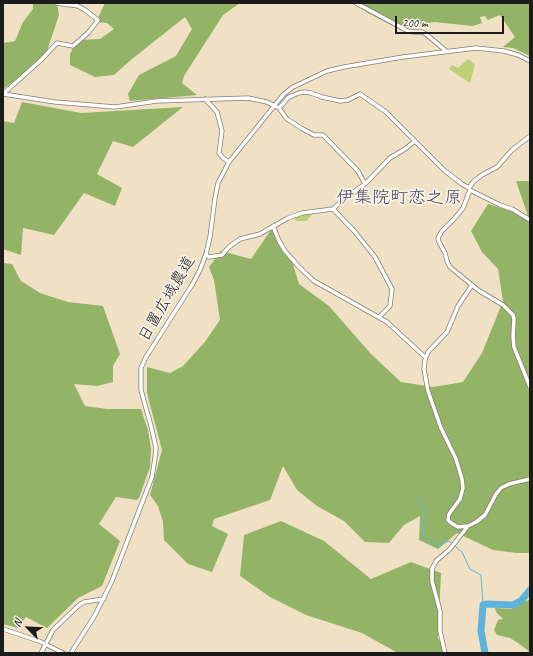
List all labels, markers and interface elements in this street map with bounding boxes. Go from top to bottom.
scale bar [397,8,506,34]
text: 200 m [402,15,428,31]
district label: 伊集院町恋之原 [336,187,462,209]
street label: 日置広域農道 [135,253,199,345]
north arrow [8,608,48,648]
text: N [9,617,25,629]

